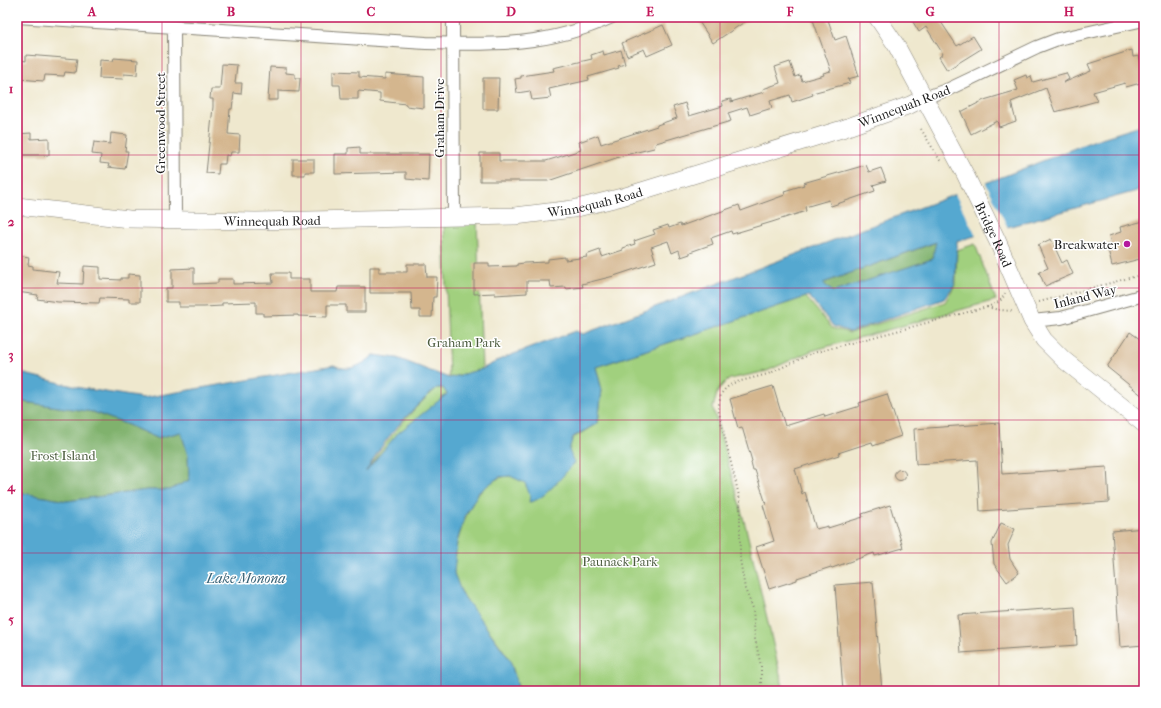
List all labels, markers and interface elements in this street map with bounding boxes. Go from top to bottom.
text: A [87,4,97,19]
text: B [227,4,236,19]
text: C [367,4,376,19]
text: D [506,4,516,19]
text: E [646,4,654,19]
text: F [786,4,794,19]
text: G [925,4,935,19]
text: H [1064,4,1075,19]
street label: Greenwood Street [153,72,168,174]
street label: Graham Drive [432,78,447,158]
text: 1 [9,81,14,96]
street label: Winnequah Road [855,82,953,131]
street label: Winnequah Road [546,184,645,220]
street label: Bridge Road [972,200,1015,270]
street label: Winnequah Road [223,213,322,229]
text: 2 [8,214,15,229]
place label: Breakwater [1054,237,1119,252]
marker: Breakwater [1122,239,1132,249]
street label: Inland Way [1052,281,1119,312]
park label: Graham Park [427,335,501,350]
text: 3 [8,347,14,363]
park label: Frost Island [30,448,97,463]
text: 4 [6,479,16,495]
park label: Paunack Park [582,554,658,569]
water label: Lake Monona [205,570,286,587]
text: 5 [8,612,14,627]

